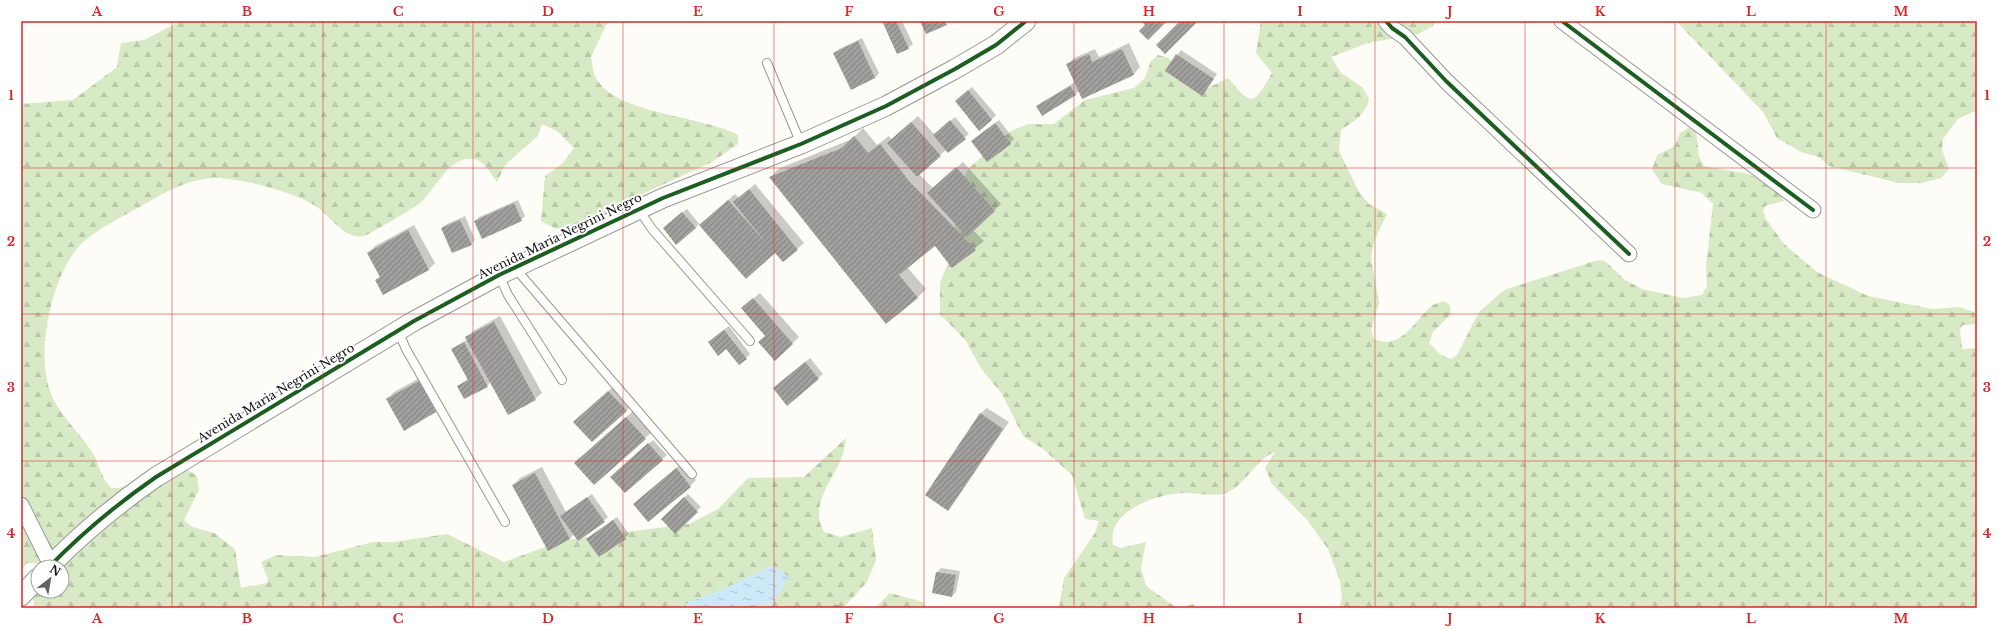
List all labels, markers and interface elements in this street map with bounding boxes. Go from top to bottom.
text: A [91,3,103,20]
text: B [242,3,252,20]
text: C [393,3,404,20]
text: D [542,3,554,20]
text: E [693,3,703,20]
text: F [845,3,854,20]
text: G [993,3,1005,20]
text: H [1143,3,1155,20]
text: I [1297,3,1303,20]
text: J [1444,3,1453,20]
text: K [1595,3,1606,20]
text: L [1746,3,1756,20]
text: M [1894,3,1909,20]
text: 1 [8,87,14,104]
text: 1 [1984,87,1990,104]
street label: Avenida Maria Negrini Negro [474,189,644,282]
text: 2 [7,233,15,250]
text: 2 [1983,233,1991,250]
street label: Avenida Maria Negrini Negro [194,340,357,446]
text: 3 [7,379,15,396]
text: 3 [1983,379,1991,396]
text: 4 [7,525,16,542]
text: 4 [1983,525,1992,542]
north arrow [30,559,70,599]
text: N [47,562,64,579]
text: A [91,610,103,627]
text: B [242,610,252,627]
text: C [393,610,404,627]
text: D [542,610,554,627]
text: E [693,610,703,627]
text: F [845,610,854,627]
text: G [993,610,1005,627]
text: H [1143,610,1155,627]
text: I [1297,610,1303,627]
text: J [1444,610,1453,627]
text: K [1595,610,1606,627]
text: L [1746,610,1756,627]
text: M [1894,610,1909,627]

